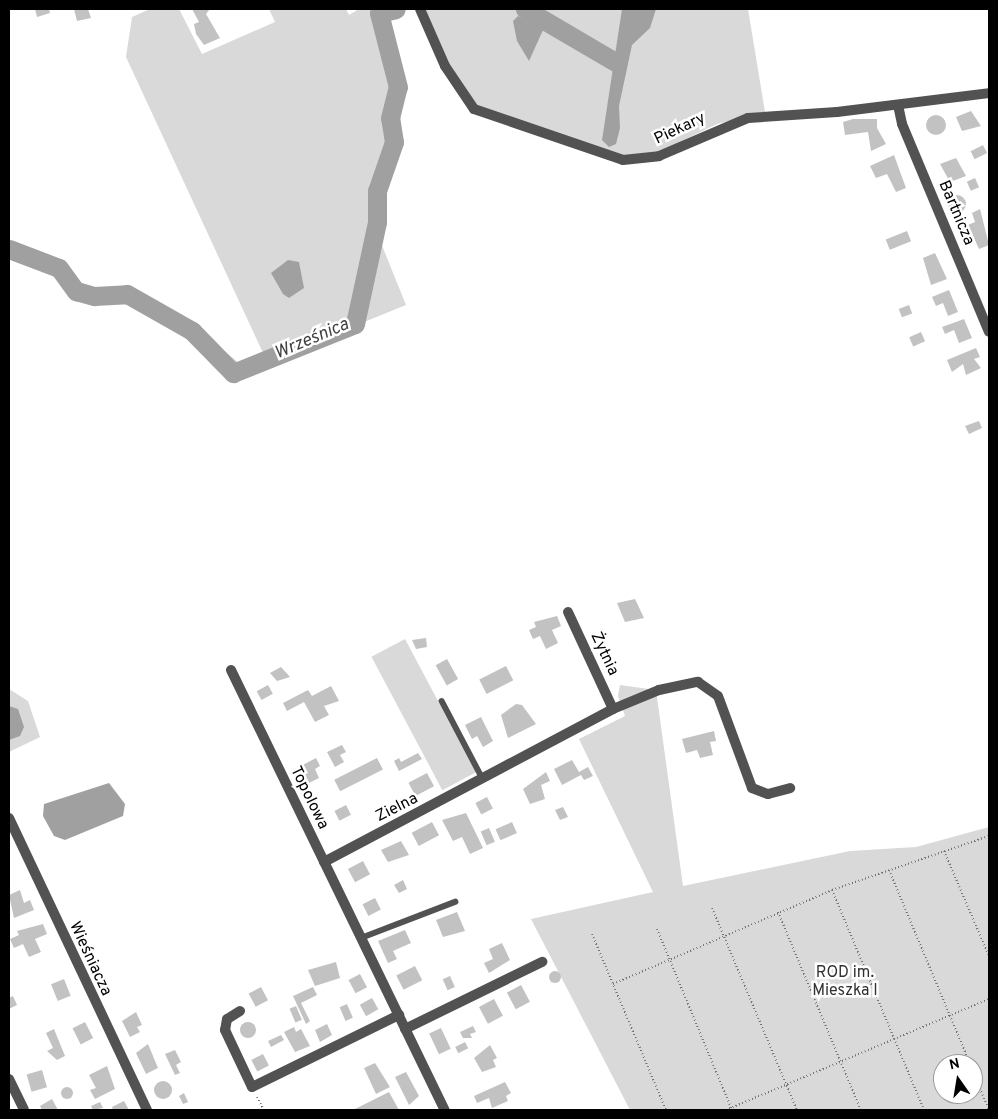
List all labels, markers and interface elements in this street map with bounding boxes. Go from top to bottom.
street label: Piekary [651,109,709,149]
street label: Bartnicza [934,178,978,248]
water label: Wrześnica [272,315,352,365]
street label: Żytnia [586,629,622,679]
street label: Topolowa [286,763,332,833]
street label: Zielna [373,789,421,827]
street label: Wieśniacza [64,919,116,999]
park label: ROD im. Mieszka I [812,963,878,1001]
north arrow [933,1054,983,1104]
text: N [948,1055,962,1074]

